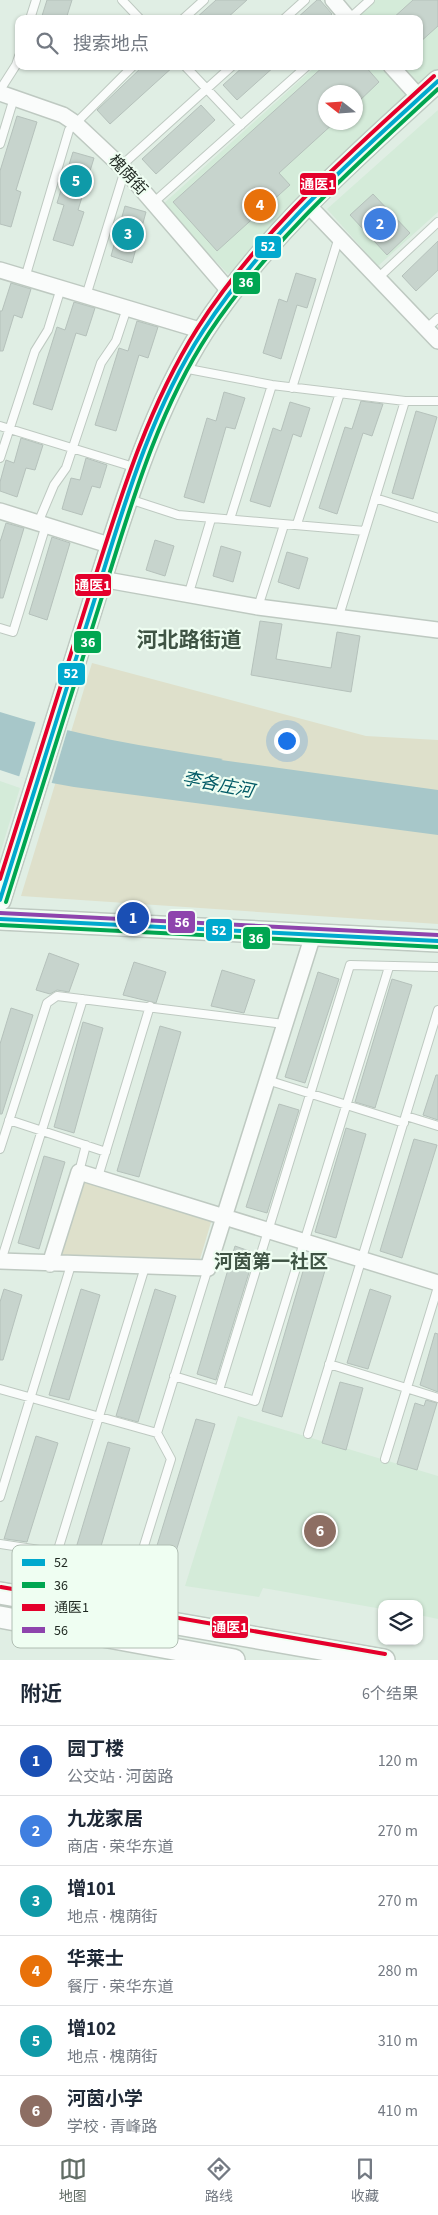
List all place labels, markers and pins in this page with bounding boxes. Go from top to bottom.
pin: 5 [60,162,92,200]
pin: 4 [244,186,276,224]
pin: 2 [364,205,396,243]
pin: 3 [112,215,144,253]
pin: 1 [117,899,149,937]
pin: 6 [304,1512,336,1550]

